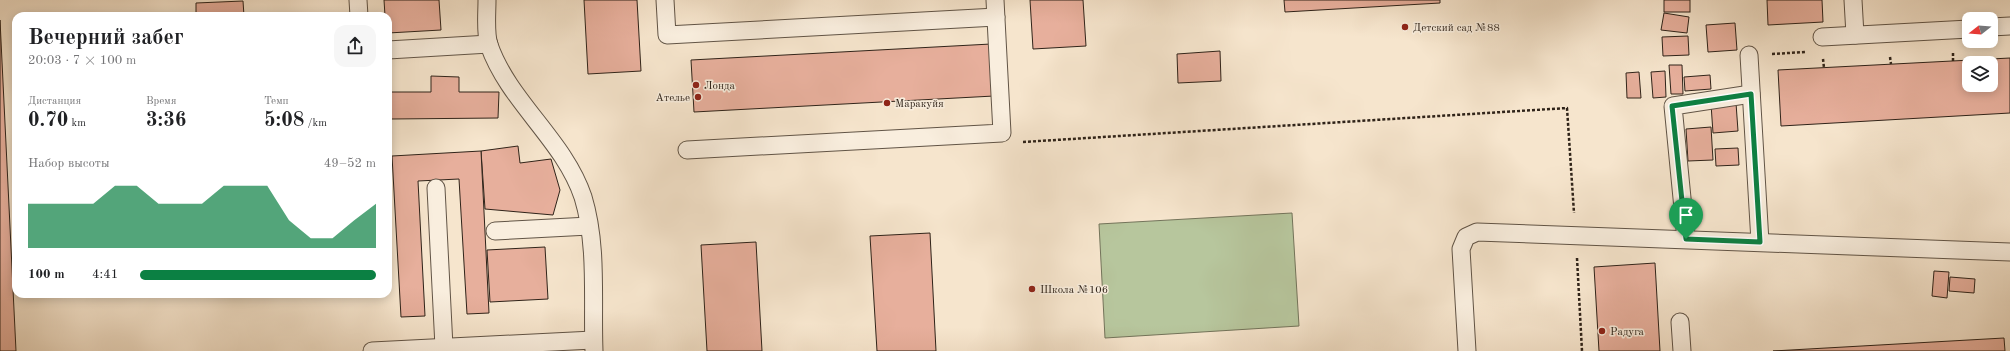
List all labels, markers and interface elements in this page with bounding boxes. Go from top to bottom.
north arrow [1962,12,1998,48]
map controls [1962,12,1998,92]
marker: Детский сад №88 [1400,22,1410,32]
place label: Детский сад №88 [1413,23,1500,34]
button: share [334,25,376,67]
text: Вечерний забег [28,27,184,49]
text: 20:03 · 7 × 100 m [28,54,136,67]
button: layers [1962,56,1998,92]
marker: Лонда [691,80,701,90]
place label: Лонда [704,81,735,92]
marker: Ателье [693,92,703,102]
place label: Ателье [656,93,690,104]
text: Дистанция [28,96,81,107]
text: Время [146,96,176,107]
text: Темп [264,96,289,107]
marker: Маракуйя [882,98,892,108]
place label: Маракуйя [895,99,944,110]
text: 0.70 [28,111,68,131]
text: 3:36 [146,111,186,131]
text: 5:08 [264,111,304,131]
text: km [68,118,86,129]
text: /km [304,118,327,129]
text: Набор высоты [28,157,110,170]
text: 49–52 m [324,157,376,170]
pin [1669,198,1703,239]
icon: arrive [1675,204,1697,226]
text: 100 m [28,268,65,281]
text: 4:41 [92,268,118,281]
marker: Школа №106 [1027,284,1037,294]
place label: Школа №106 [1040,285,1108,296]
marker: Радуга [1597,326,1607,336]
place label: Радуга [1610,327,1645,338]

